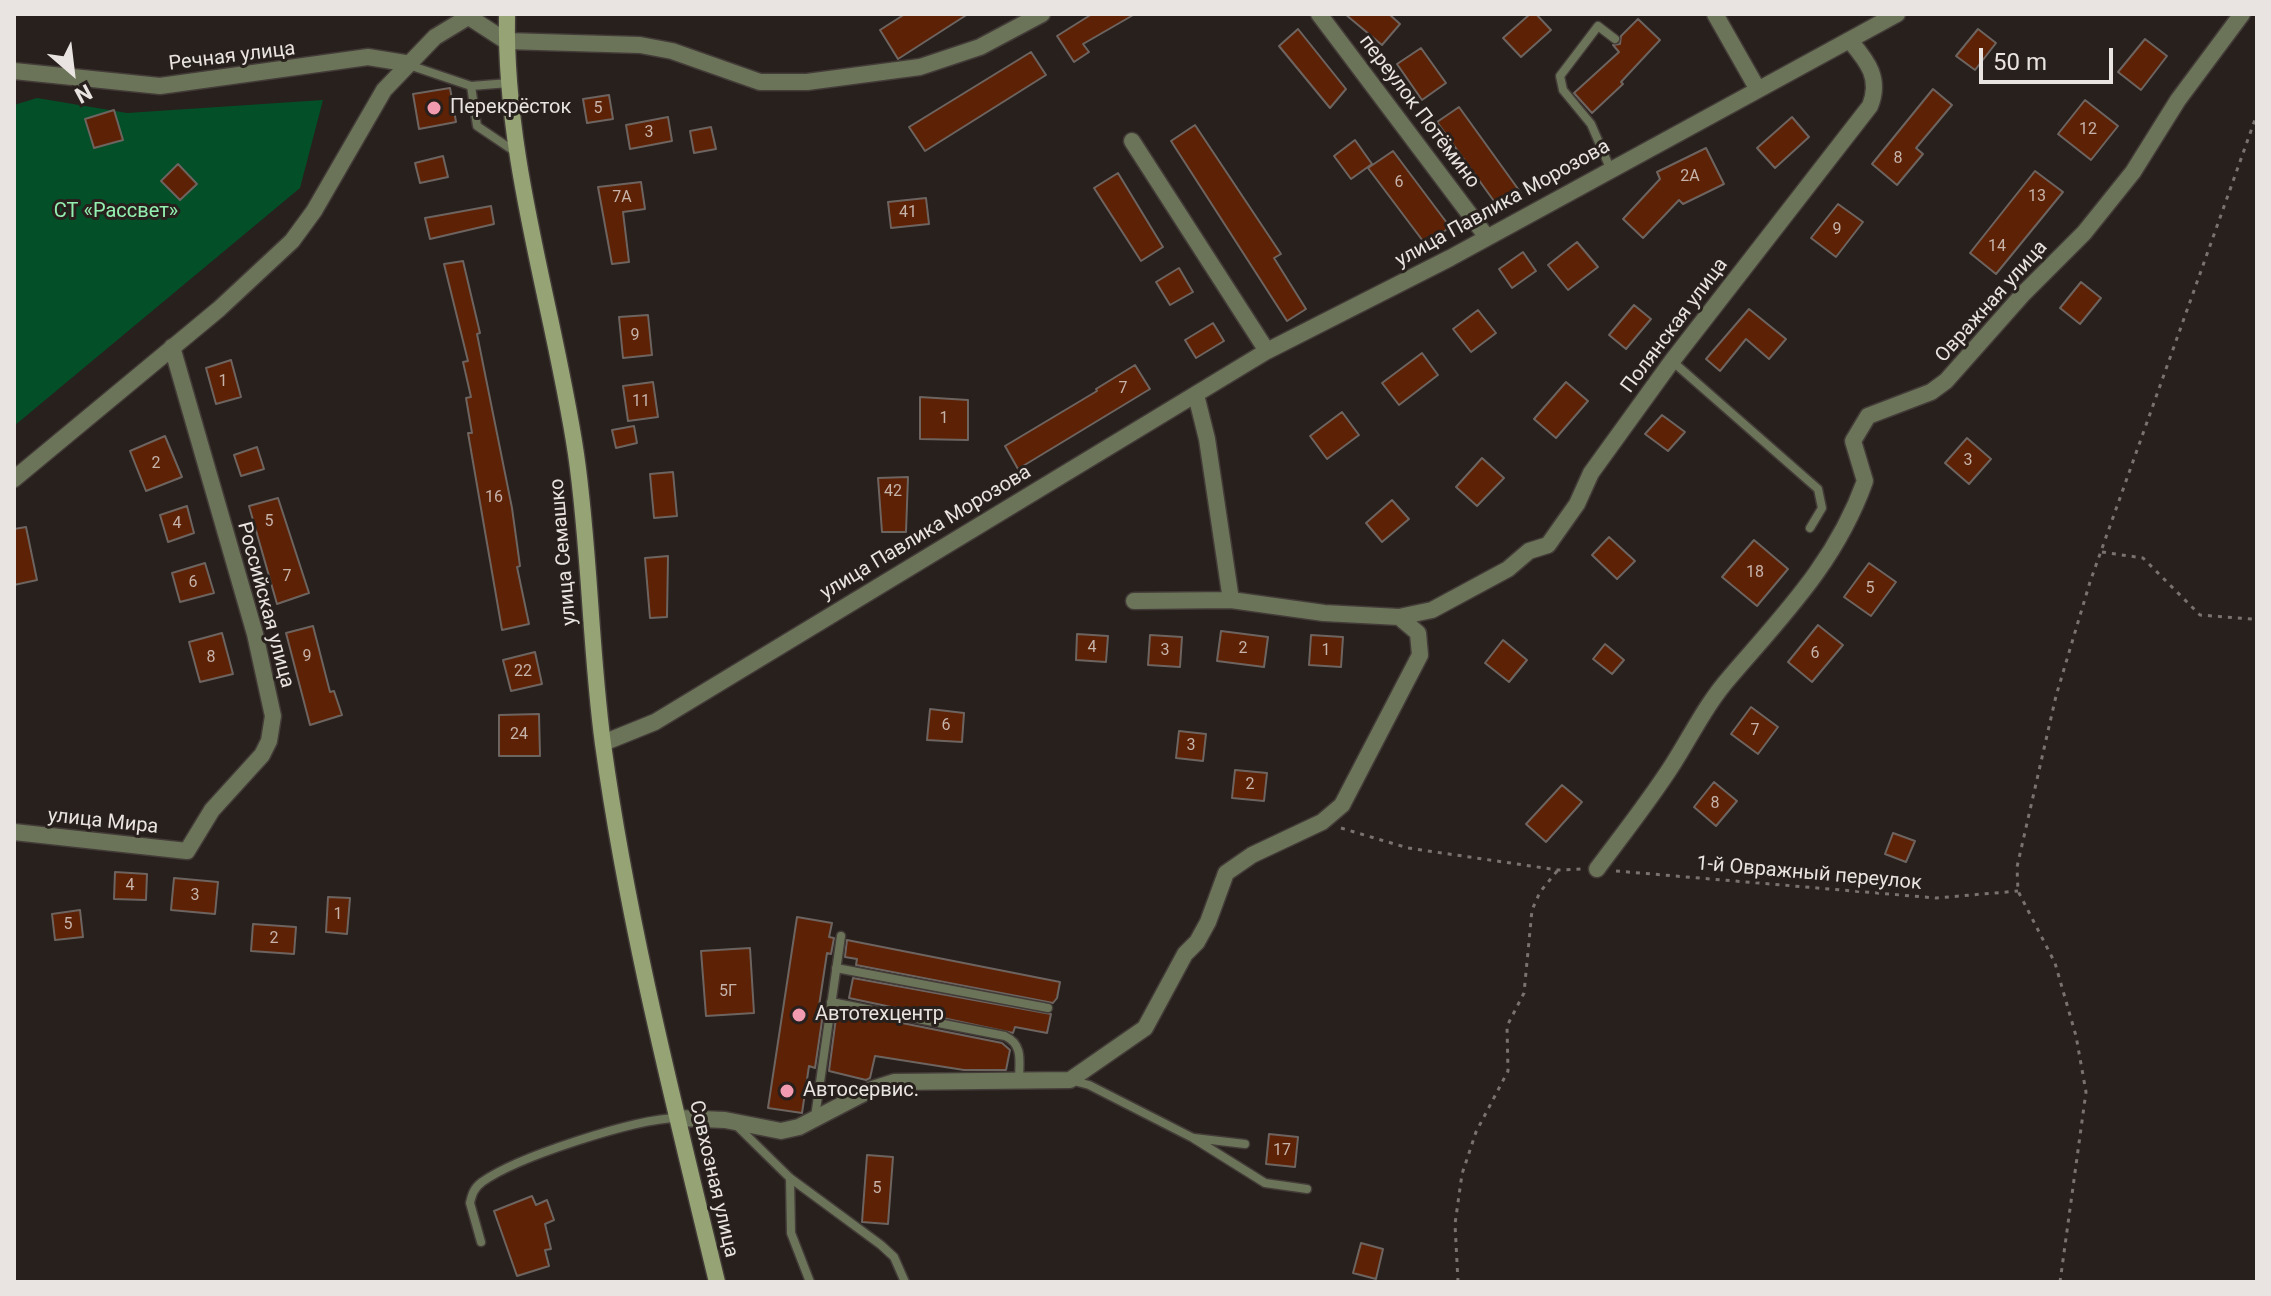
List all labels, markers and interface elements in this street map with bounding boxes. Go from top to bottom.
street label: переулок Потёмино [1353,31,1485,193]
north arrow [32,32,112,112]
scale bar [1983,32,2117,82]
street label: Речная улица [167,37,297,77]
text: 50 m [1993,48,2047,76]
text: N [71,79,96,108]
place label: Перекрёсток [450,96,571,120]
marker: Перекрёсток [425,99,443,117]
house number: 5 [594,99,602,119]
house number: 12 [2079,120,2097,140]
house number: 3 [645,123,653,143]
street label: улица Павлика Морозова [1392,135,1614,273]
house number: 8 [1894,149,1902,169]
house number: 2А [1680,167,1700,187]
house number: 6 [1395,173,1403,193]
house number: 13 [2028,187,2046,207]
house number: 7А [612,188,632,208]
park label: СТ «Рассвет» [54,200,178,224]
house number: 41 [899,203,917,223]
house number: 9 [1833,220,1841,240]
street label: Овражная улица [1931,236,2053,368]
house number: 14 [1988,237,2006,257]
street label: Полянская улица [1616,254,1734,398]
house number: 9 [631,326,639,346]
house number: 1 [219,372,227,392]
house number: 7 [1119,379,1127,399]
house number: 11 [632,392,650,412]
house number: 1 [940,409,948,429]
house number: 3 [1964,451,1972,471]
house number: 2 [152,454,160,474]
street label: улица Павлика Морозова [816,461,1036,605]
street label: улица Семашко [546,478,582,626]
house number: 42 [884,482,902,502]
house number: 16 [485,488,503,508]
house number: 5 [265,512,273,532]
house number: 4 [173,514,181,534]
street label: Российская улица [231,519,299,691]
house number: 18 [1746,563,1764,583]
house number: 7 [283,567,291,587]
house number: 6 [189,573,197,593]
house number: 5 [1866,579,1874,599]
house number: 4 [1088,638,1096,658]
house number: 2 [1239,639,1247,659]
house number: 3 [1161,641,1169,661]
house number: 1 [1322,641,1330,661]
house number: 6 [1811,644,1819,664]
house number: 9 [303,647,311,667]
house number: 8 [207,648,215,668]
house number: 22 [514,662,532,682]
house number: 6 [942,716,950,736]
house number: 7 [1751,721,1759,741]
house number: 24 [510,725,528,745]
house number: 3 [1187,736,1195,756]
house number: 2 [1246,775,1254,795]
house number: 8 [1711,794,1719,814]
street label: улица Мира [47,804,159,840]
street label: 1-й Овражный переулок [1695,852,1923,896]
house number: 4 [126,876,134,896]
house number: 3 [191,886,199,906]
house number: 1 [334,905,342,925]
house number: 5 [64,915,72,935]
house number: 2 [270,929,278,949]
house number: 5Г [719,982,737,1002]
place label: Автотехцентр [815,1003,944,1027]
marker: Автотехцентр [790,1006,808,1024]
place label: Автосервис. [803,1079,919,1103]
marker: Автосервис. [778,1082,796,1100]
street label: Совхозная улица [683,1098,743,1260]
house number: 17 [1273,1141,1291,1161]
house number: 5 [873,1179,881,1199]

